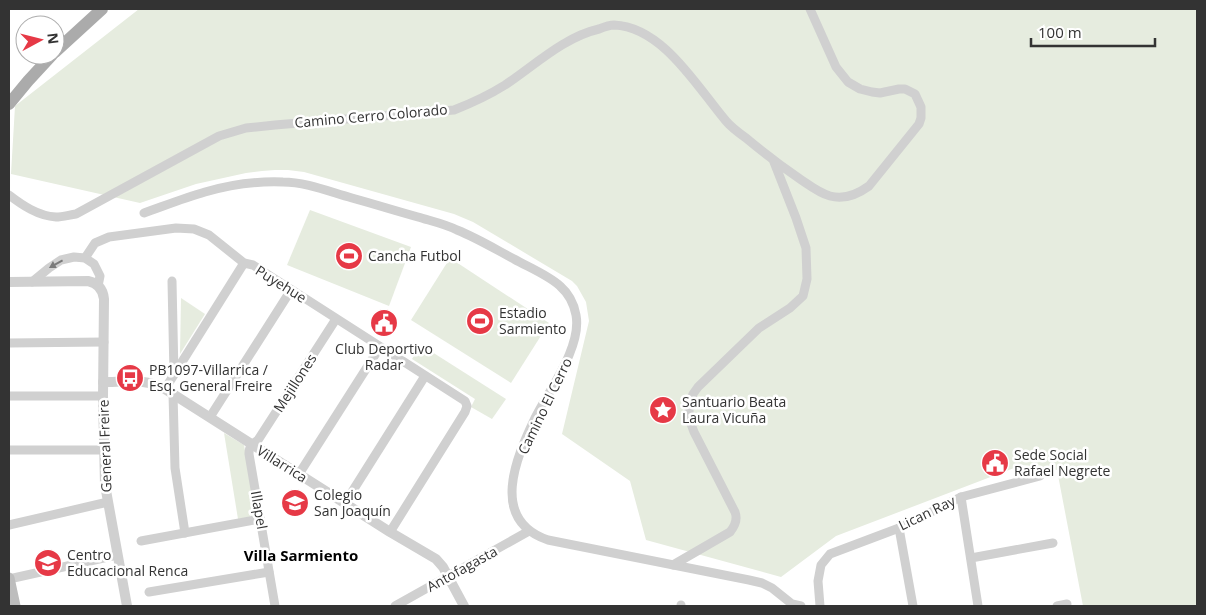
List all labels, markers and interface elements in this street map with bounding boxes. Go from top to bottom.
north arrow [15,15,65,65]
scale bar [1031,15,1155,47]
text: 100 m [1038,22,1082,42]
text: N [43,32,64,45]
street label: Camino Cerro Colorado [294,99,448,132]
sports icon: Cancha Futbol [334,241,364,271]
place label: Cancha Futbol [368,246,461,265]
one-way arrow [48,260,63,268]
street label: Puyehue [252,260,311,307]
place label: Estadio Sarmiento [499,303,567,338]
sports icon: Estadio Sarmiento [465,306,495,336]
public building icon: Club Deportivo Radar [369,308,399,338]
place label: Club Deportivo Radar [335,339,433,374]
street label: Mejillones [269,350,321,416]
street label: Camino El Cerro [513,354,576,457]
place label: PB1097-Villarrica / Esq. General Freire [149,360,273,395]
bus stop icon: PB1097-Villarrica / Esq. General Freire [115,363,145,393]
place label: Santuario Beata Laura Vicuña [682,392,786,427]
place icon: Santuario Beata Laura Vicuña [648,395,678,425]
street label: General Freire [93,399,116,493]
street label: Villarrica [253,441,311,487]
place label: Sede Social Rafael Negrete [1014,445,1111,480]
public building icon: Sede Social Rafael Negrete [980,448,1010,478]
place label: Colegio San Joaquín [314,485,391,520]
school or university icon: Colegio San Joaquín [280,488,310,518]
street label: Illapel [247,489,272,531]
street label: Lican Ray [895,490,959,534]
street label: Antofagasta [423,541,501,596]
place label: Centro Educacional Renca [67,545,188,580]
district label: Villa Sarmiento [244,545,358,565]
school or university icon: Centro Educacional Renca [33,548,63,578]

